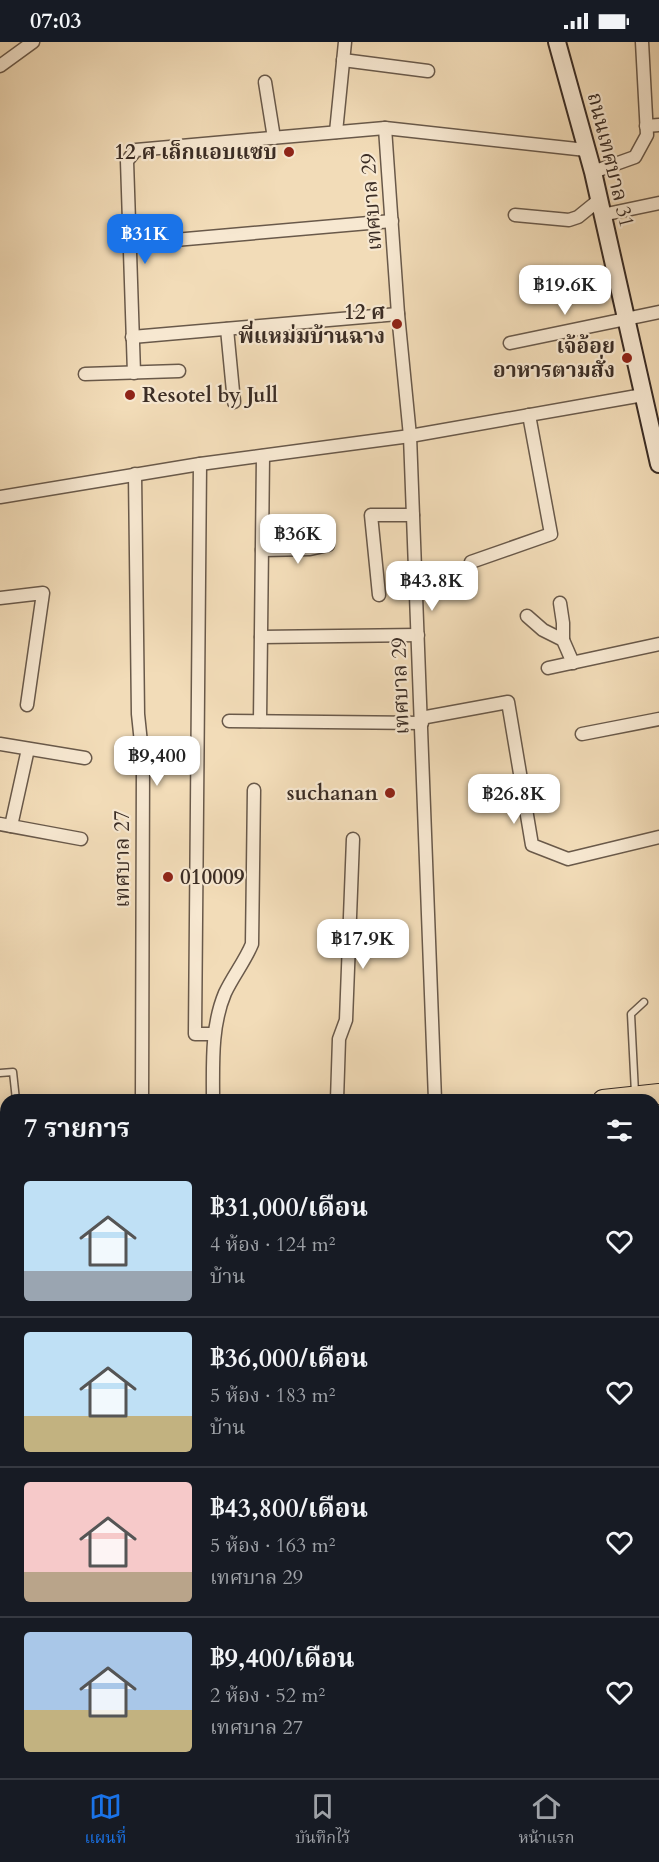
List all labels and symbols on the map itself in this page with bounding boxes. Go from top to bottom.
street label: ถนนเทศบาล 31 [580,90,641,231]
place label: 12 ศ เล็กแอบแซบ [114,138,277,167]
marker: 12 ศ เล็กแอบแซบ [282,145,296,159]
street label: เทศบาล 29 [354,152,389,252]
pin: ฿31K [109,214,181,265]
pin: ฿19.6K [516,265,614,316]
place label: 12 ศ พี่แหม่มบ้านฉาง [238,298,385,351]
marker: 12 ศ พี่แหม่มบ้านฉาง [390,317,404,331]
place label: เจ้อ้อย อาหารตามสั่ง [493,332,615,385]
marker: เจ้อ้อย อาหารตามสั่ง [620,351,634,365]
place label: Resotel by Jull [142,381,278,410]
marker: Resotel by Jull [123,388,137,402]
pin: ฿36K [262,514,334,565]
pin: ฿43.8K [383,561,481,612]
street label: เทศบาล 29 [384,636,417,735]
pin: ฿9,400 [108,736,206,787]
pin: ฿26.8K [465,774,563,825]
place label: suchanan [287,779,379,808]
marker: suchanan [383,786,397,800]
street label: เทศบาล 27 [108,810,137,908]
place label: 010009 [180,863,245,892]
marker: 010009 [161,870,175,884]
pin: ฿17.9K [314,919,412,970]

